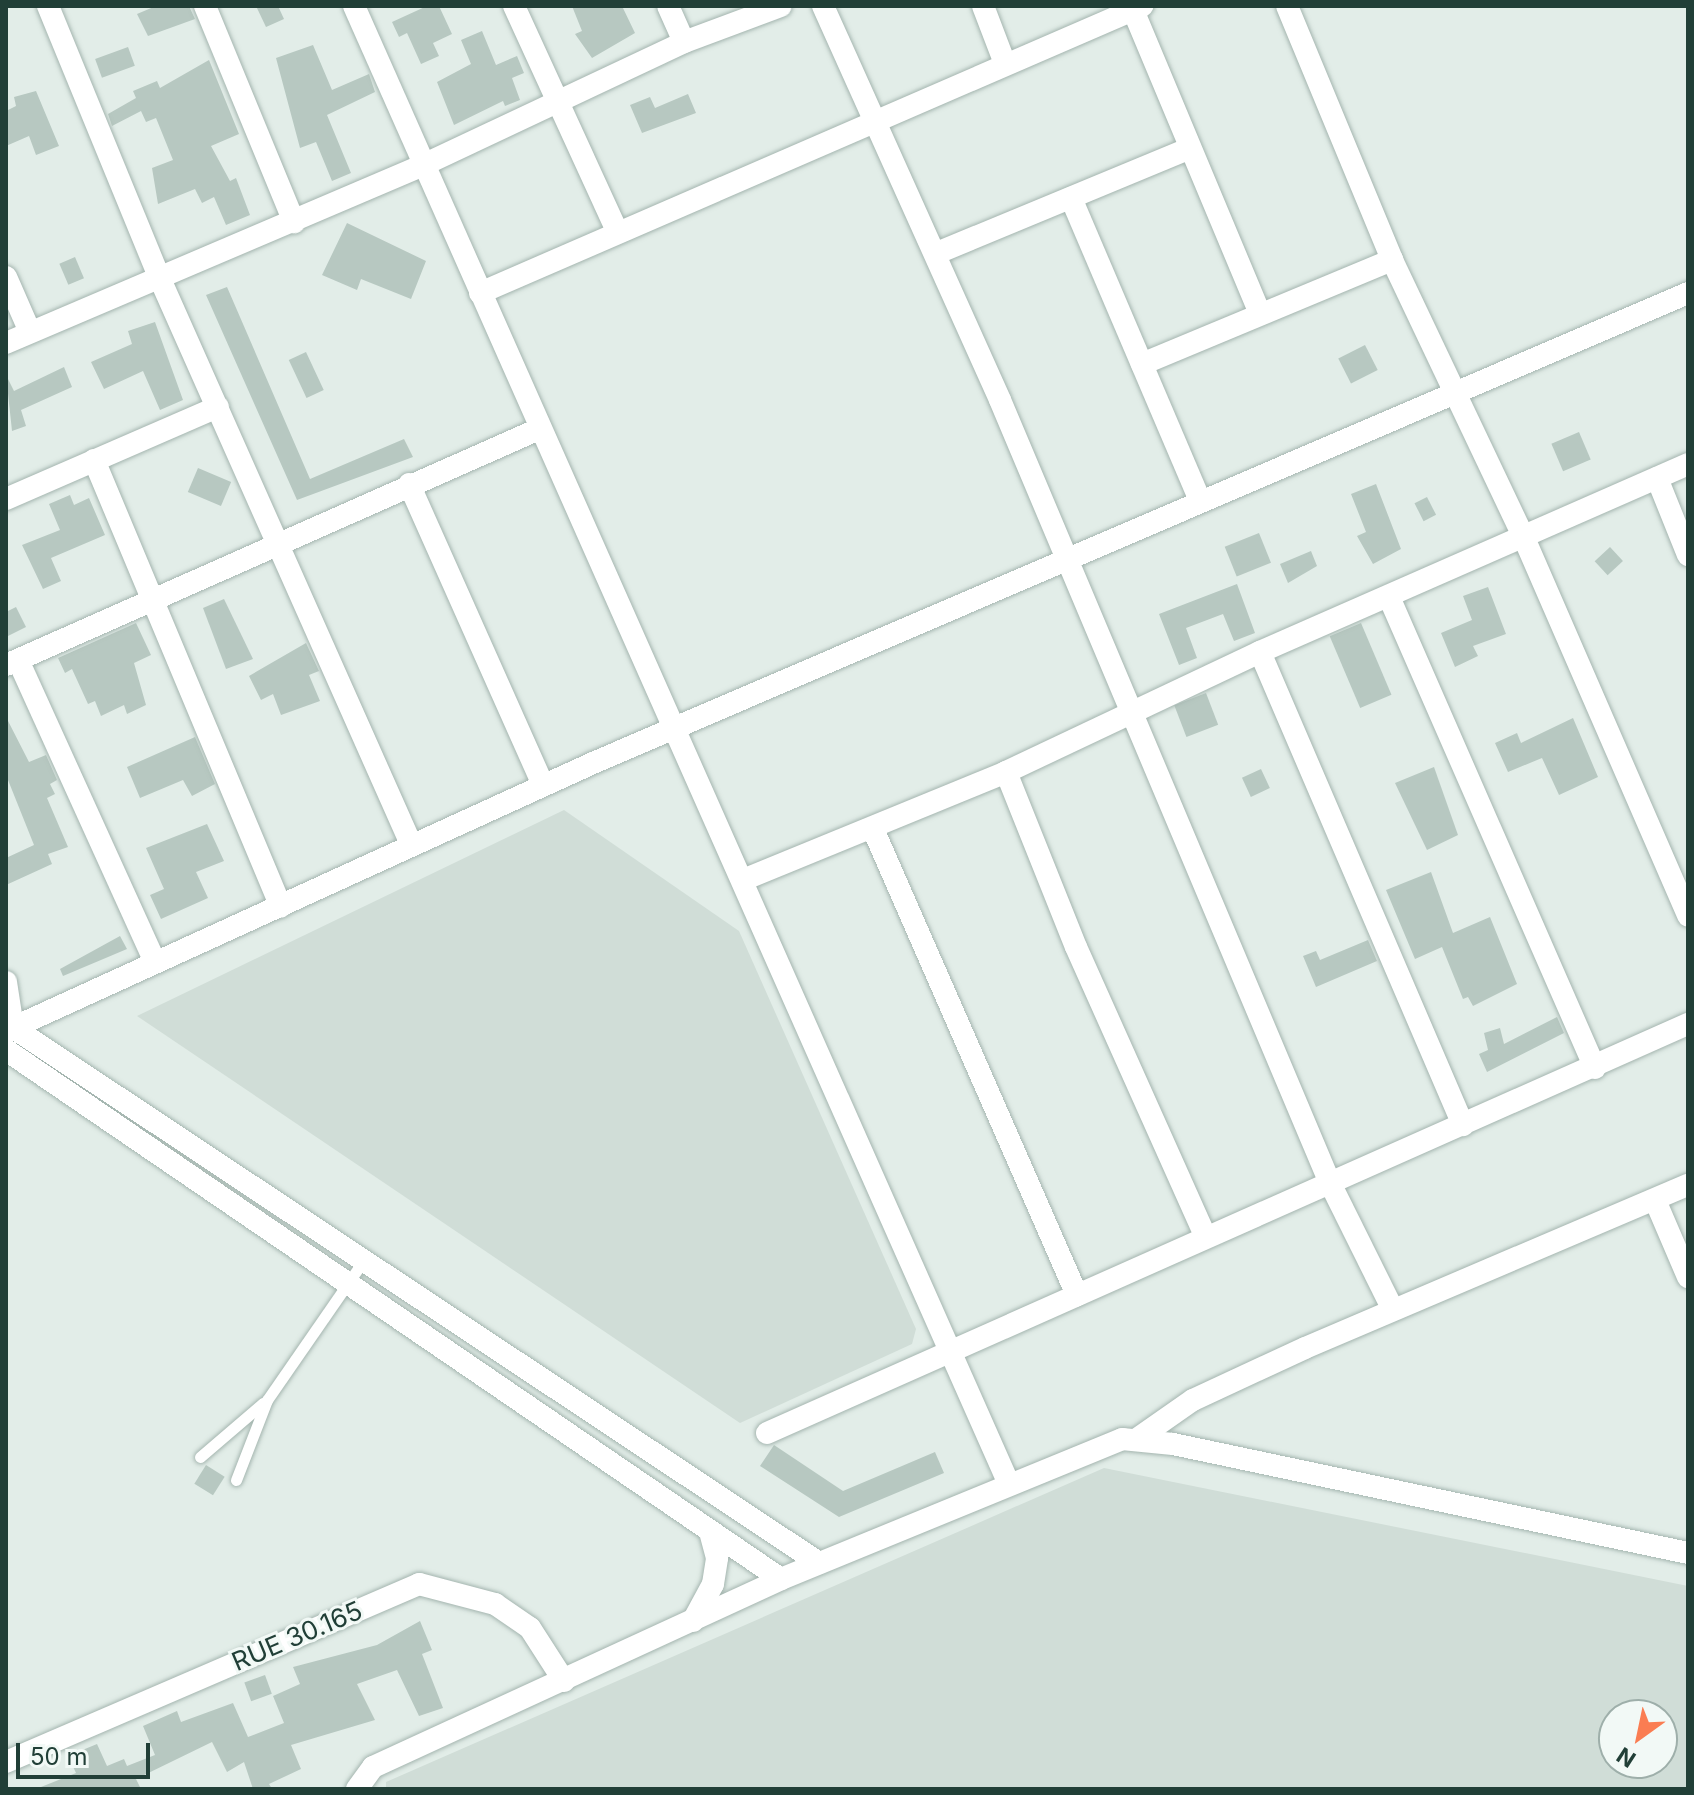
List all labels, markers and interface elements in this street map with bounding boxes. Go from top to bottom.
street label: RUE 30.165 [227,1595,367,1677]
north arrow [1598,1699,1678,1779]
scale bar [20,1727,154,1777]
text: 50 m [30,1742,88,1771]
text: N [1612,1742,1640,1773]

